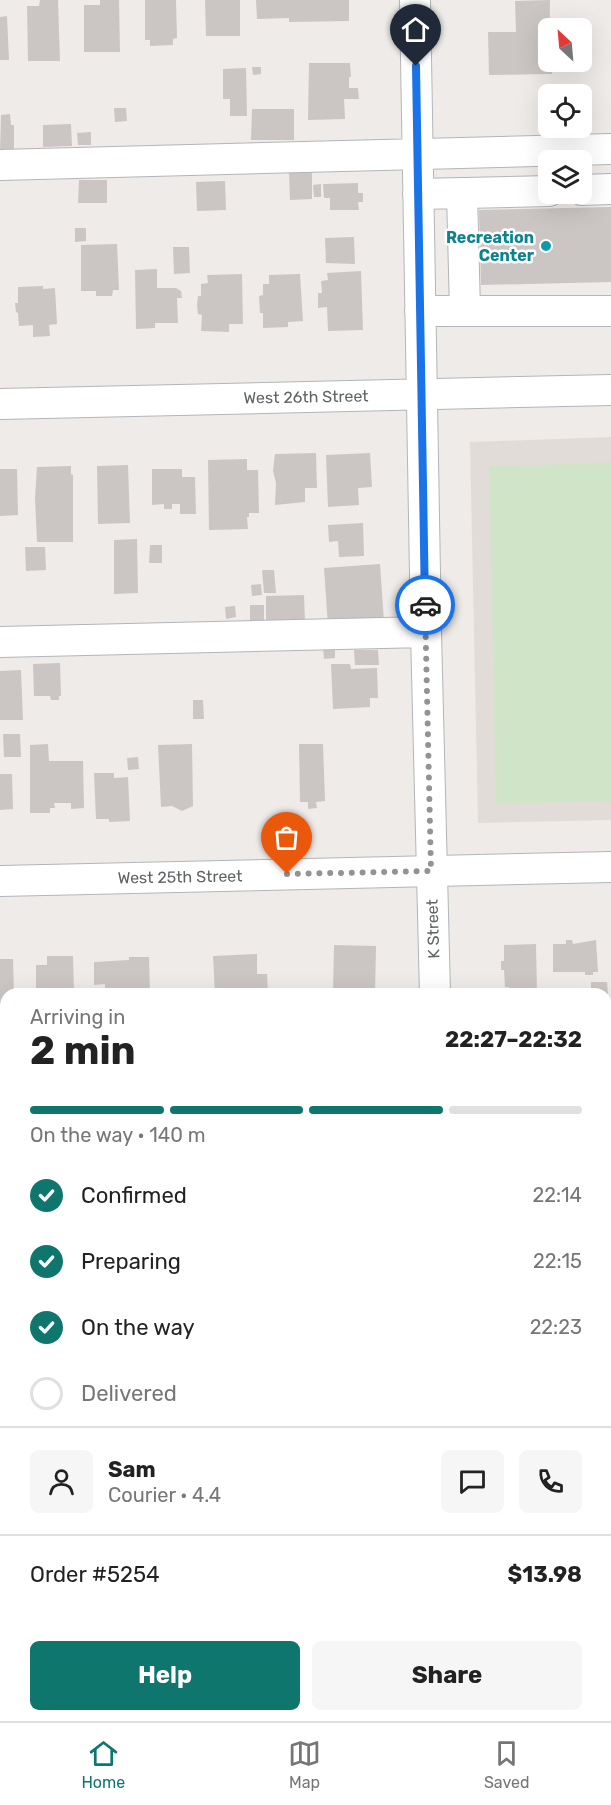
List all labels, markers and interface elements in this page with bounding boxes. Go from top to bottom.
pin [390,4,441,66]
icon: home [399,13,432,46]
north arrow [538,18,592,72]
map controls [538,18,592,204]
button: locate [538,84,592,138]
button: layers [538,150,592,204]
place label: Recreation Center [446,228,535,265]
marker: Recreation Center [539,239,553,253]
street label: West 26th Street [243,386,369,408]
courier [395,575,455,635]
icon: car [409,589,442,622]
pin [261,812,312,874]
icon: bag [270,821,303,854]
street label: West 25th Street [117,866,243,888]
street label: K Street [422,899,444,959]
text: Arriving in [30,1005,125,1029]
text: 22:27–22:32 [445,1026,582,1053]
text: 2 min [30,1028,136,1074]
text: On the way · 140 m [30,1123,206,1147]
icon: check [30,1179,63,1212]
text: Confirmed [81,1182,187,1209]
text: 22:14 [532,1183,582,1207]
icon: check [30,1245,63,1278]
text: Preparing [81,1248,181,1275]
text: 22:15 [533,1249,582,1273]
icon: check [30,1311,63,1344]
text: On the way [81,1314,195,1341]
text: 22:23 [530,1315,582,1339]
text: Delivered [81,1380,177,1407]
button: person [30,1450,93,1513]
button: chat [441,1450,504,1513]
button: phone [519,1450,582,1513]
text: Sam [108,1456,156,1483]
text: Courier · 4.4 [108,1483,221,1507]
text: Order #5254 [30,1561,160,1588]
text: $13.98 [508,1561,582,1588]
button: Help [30,1641,300,1710]
button: Share [312,1641,582,1710]
tab: Home [81,1737,125,1792]
tab: Map [288,1737,321,1792]
tab: Saved [484,1737,530,1792]

